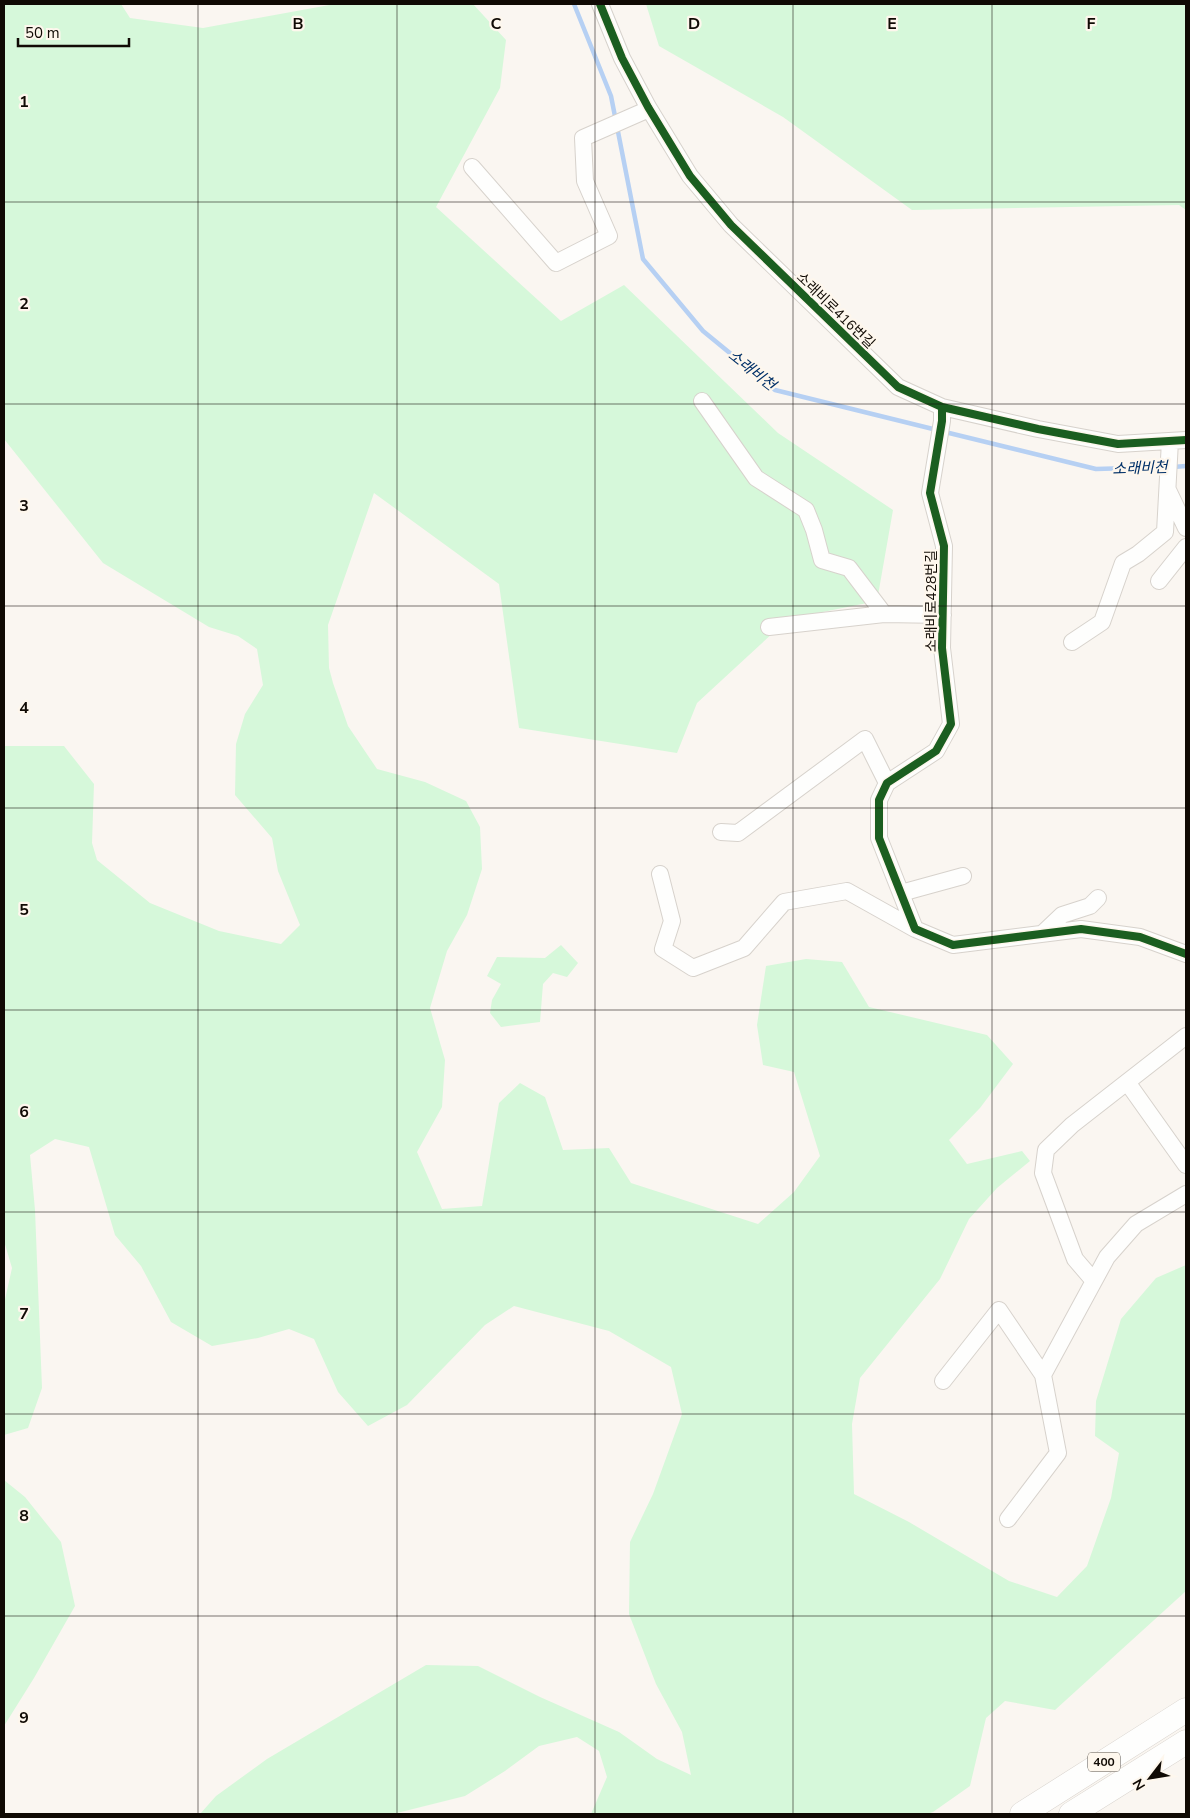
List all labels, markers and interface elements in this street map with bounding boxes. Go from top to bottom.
text: B [292,13,304,35]
text: C [491,13,502,35]
text: D [688,13,700,35]
text: E [887,13,897,35]
text: F [1087,13,1096,35]
scale bar [18,15,129,47]
text: 50 m [25,23,60,43]
text: 1 [19,91,29,113]
street label: 소래비로416번길 [792,268,879,353]
text: 2 [19,293,29,315]
water label: 소래비천 [724,345,782,396]
water label: 소래비천 [1112,457,1170,479]
text: 3 [19,495,29,517]
street label: 소래비로428번길 [922,550,941,652]
text: 4 [19,697,29,719]
text: 5 [19,899,29,921]
text: 6 [19,1101,29,1123]
text: 7 [19,1303,29,1325]
text: 8 [19,1505,29,1527]
text: 9 [19,1707,29,1729]
road number: 400 [1088,1752,1120,1771]
north arrow [1125,1753,1175,1803]
text: N [1128,1775,1150,1794]

